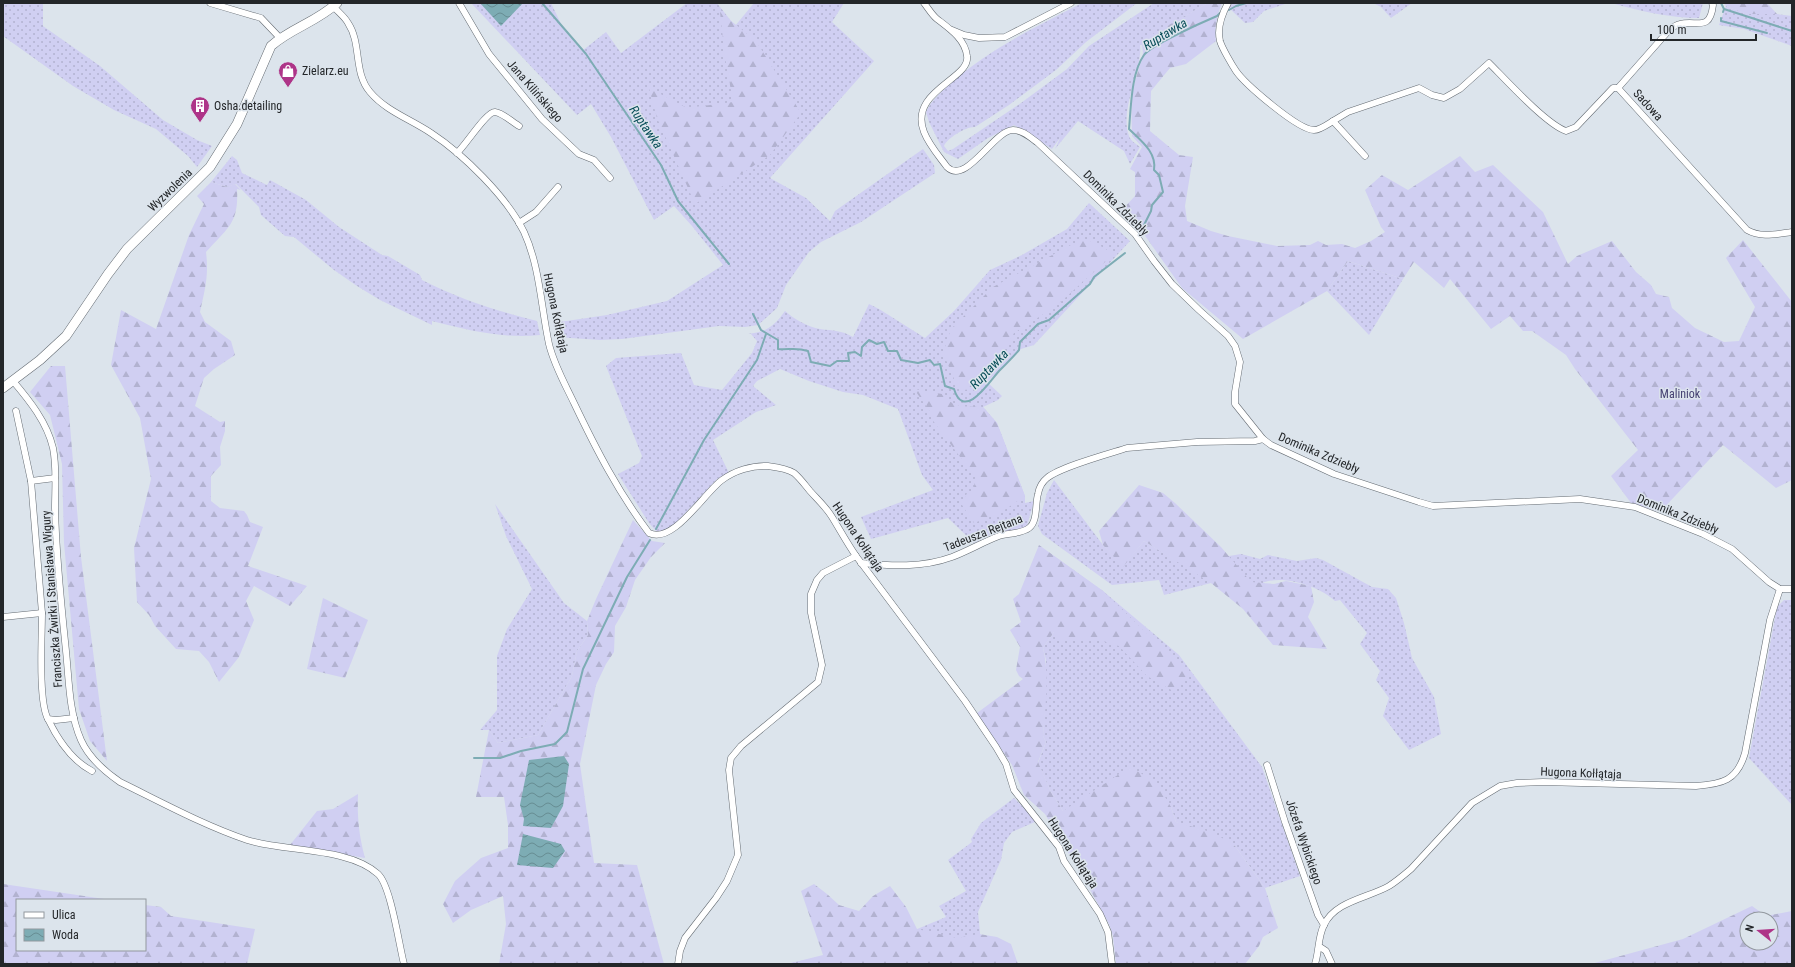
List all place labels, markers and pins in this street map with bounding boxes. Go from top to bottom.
shop icon: Zielarz.eu [277,60,299,88]
place label: Zielarz.eu [302,64,349,78]
building icon: Osha.detailing [189,95,211,123]
place label: Osha.detailing [214,99,282,113]

